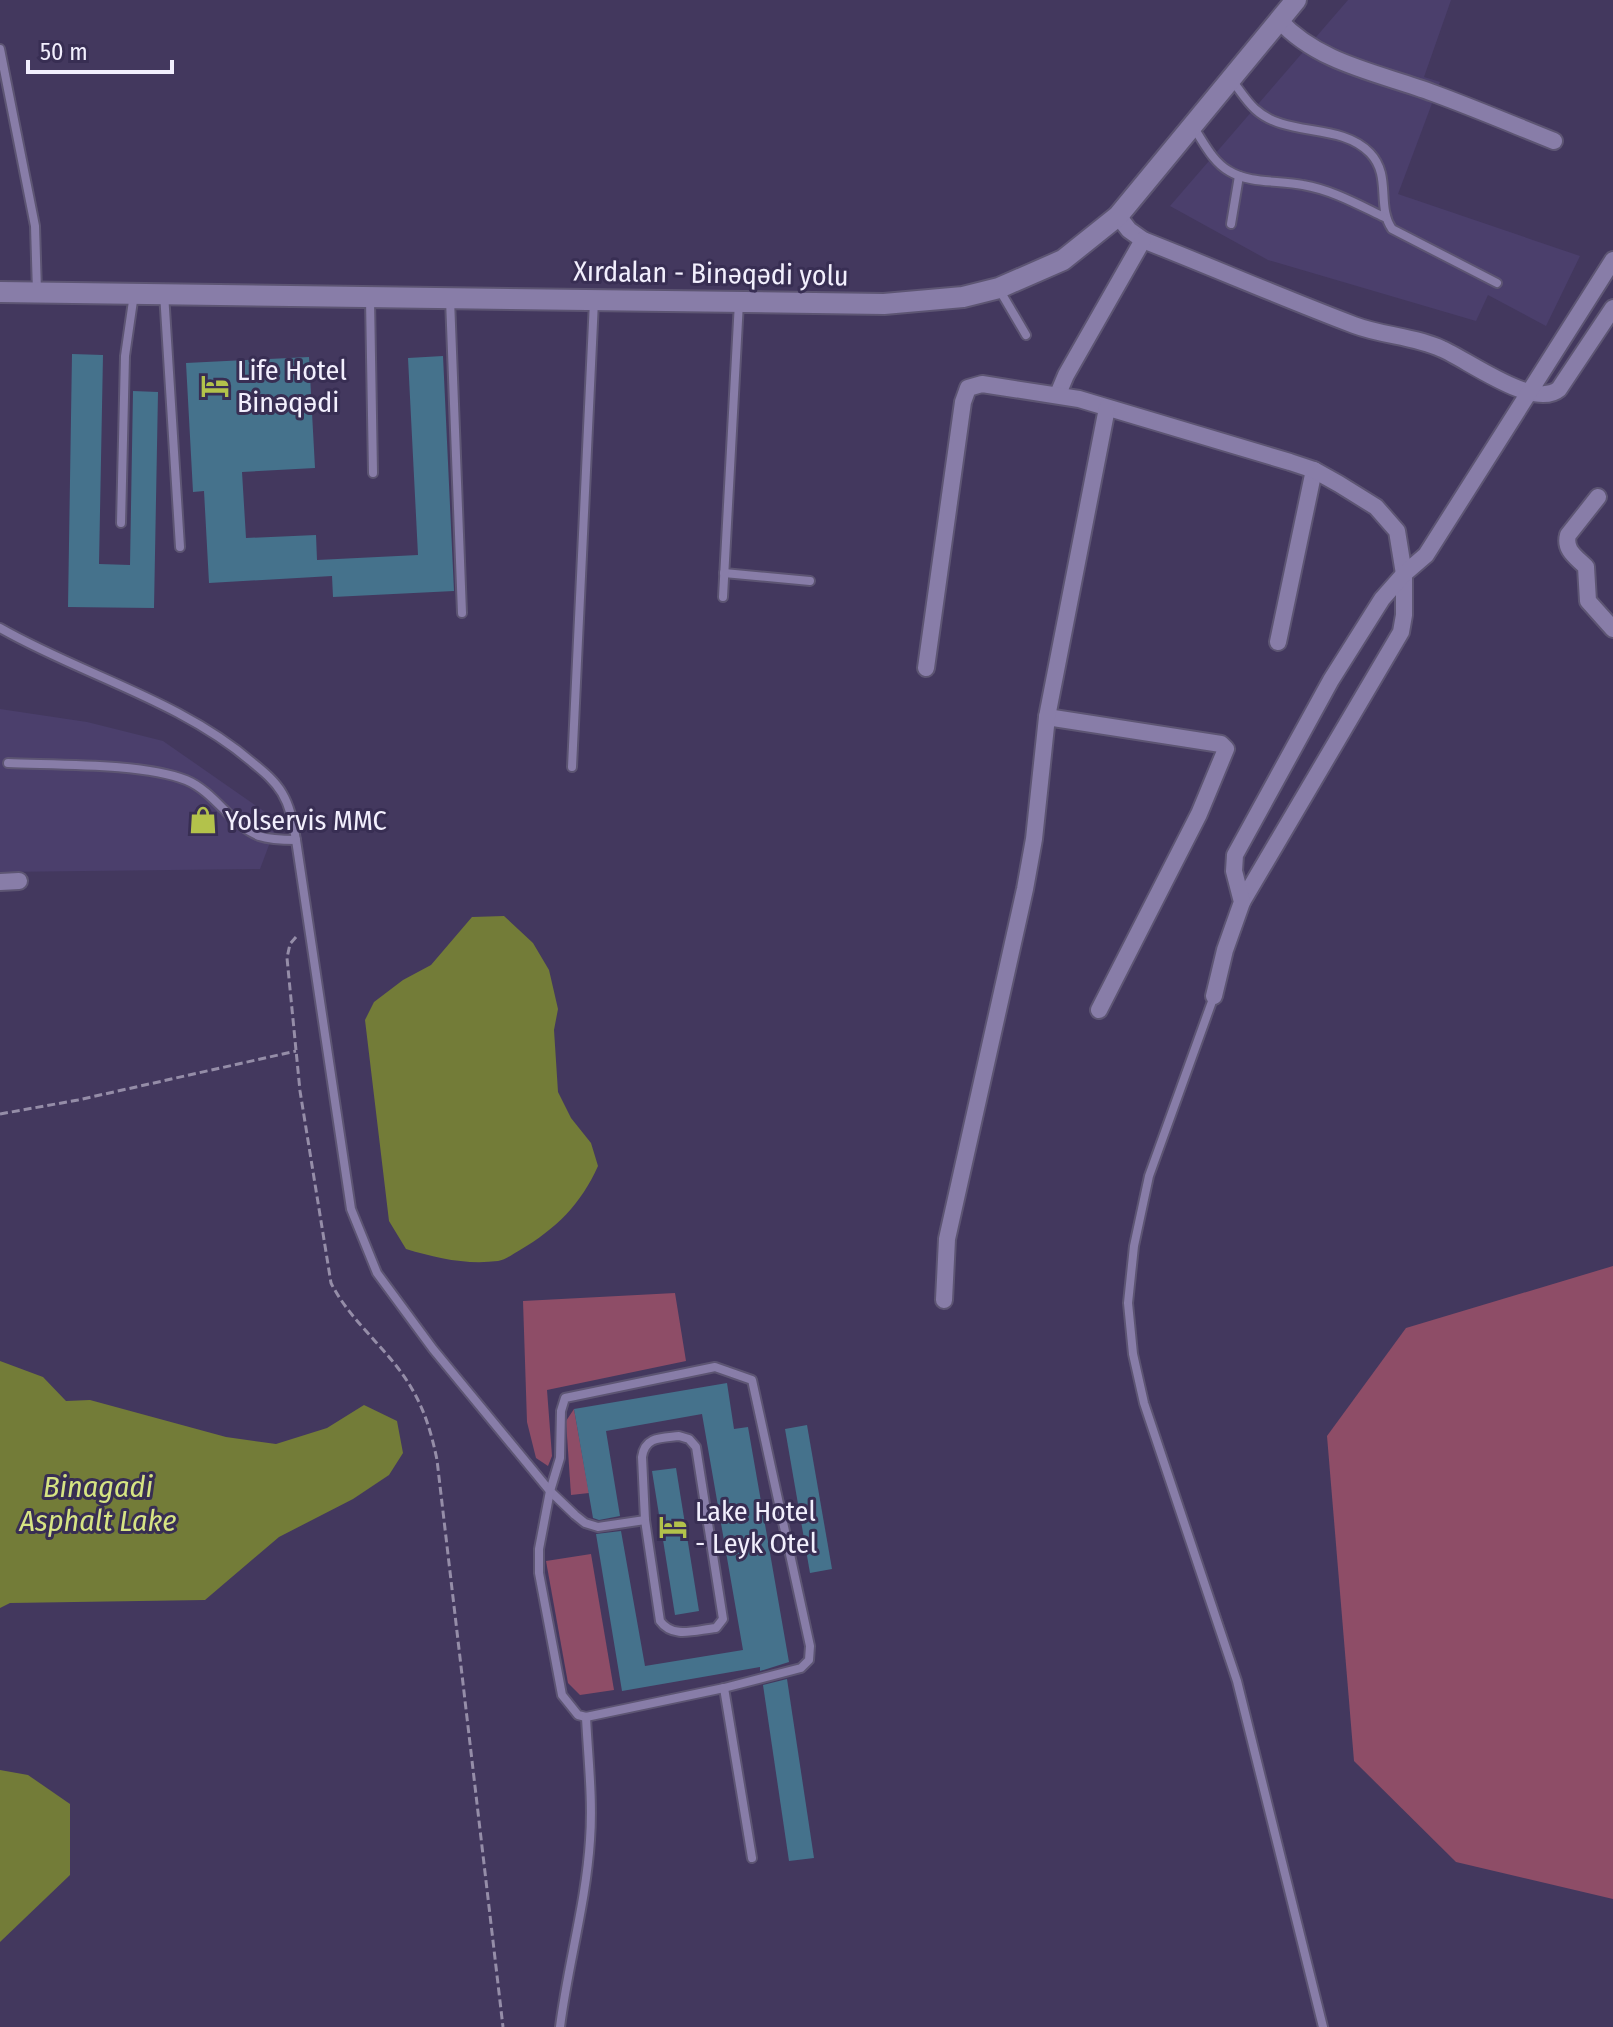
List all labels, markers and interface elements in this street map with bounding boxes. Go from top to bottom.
scale bar [28,24,172,74]
text: 50 m [40,38,88,66]
street label: Xırdalan - Binəqədi yolu [573,255,849,292]
place label: Life Hotel Binəqədi [237,354,347,419]
hotel icon: Life Hotel Binəqədi [200,371,230,401]
place label: Yolservis MMC [225,804,387,837]
shop icon: Yolservis MMC [188,805,218,835]
water label: Binagadi Asphalt Lake [18,1469,177,1539]
place label: Lake Hotel - Leyk Otel [695,1495,817,1560]
hotel icon: Lake Hotel - Leyk Otel [658,1512,688,1542]

